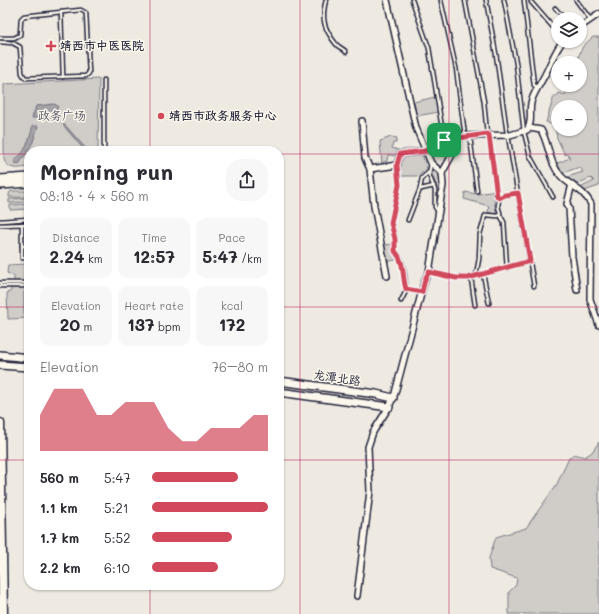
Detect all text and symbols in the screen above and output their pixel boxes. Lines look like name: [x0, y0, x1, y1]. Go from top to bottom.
map controls: [551, 12, 587, 136]
button: layers: [551, 12, 587, 48]
place label: 靖西市中医医院: [60, 37, 144, 53]
marker: 靖西市中医医院: [45, 40, 57, 52]
button: +: [551, 56, 587, 92]
button: −: [551, 100, 587, 136]
park label: 政务广场: [38, 107, 86, 123]
place label: 靖西市政务服务中心: [169, 107, 277, 123]
marker: 靖西市政务服务中心: [156, 111, 166, 121]
pin: [427, 123, 461, 157]
icon: arrive: [433, 129, 455, 151]
text: Morning run: [40, 157, 173, 186]
button: share: [226, 159, 268, 201]
text: 08:18 · 4 × 560 m: [40, 187, 149, 204]
text: Distance: [52, 230, 100, 245]
text: Time: [141, 230, 167, 245]
text: Pace: [219, 230, 245, 245]
text: 2.24: [49, 245, 84, 267]
text: 12:57: [133, 245, 175, 267]
text: 5:47: [202, 245, 238, 267]
text: km: [84, 251, 103, 266]
text: /km: [238, 251, 262, 266]
text: Elevation: [51, 298, 101, 313]
text: Heart rate: [124, 298, 184, 313]
text: kcal: [221, 298, 243, 313]
text: 20: [60, 313, 80, 335]
text: 137: [127, 313, 155, 335]
text: 172: [219, 313, 245, 335]
text: m: [80, 319, 92, 334]
text: bpm: [155, 319, 181, 334]
text: Elevation: [40, 358, 98, 375]
text: 76–80 m: [212, 358, 268, 375]
street label: 龙潭北路: [312, 366, 362, 388]
text: 560 m: [40, 469, 79, 486]
text: 5:47: [104, 469, 130, 486]
text: 1.1 km: [40, 499, 78, 516]
text: 5:21: [104, 499, 129, 516]
text: 1.7 km: [40, 529, 79, 546]
text: 5:52: [104, 529, 130, 546]
text: 2.2 km: [40, 559, 81, 576]
text: 6:10: [104, 559, 130, 576]

